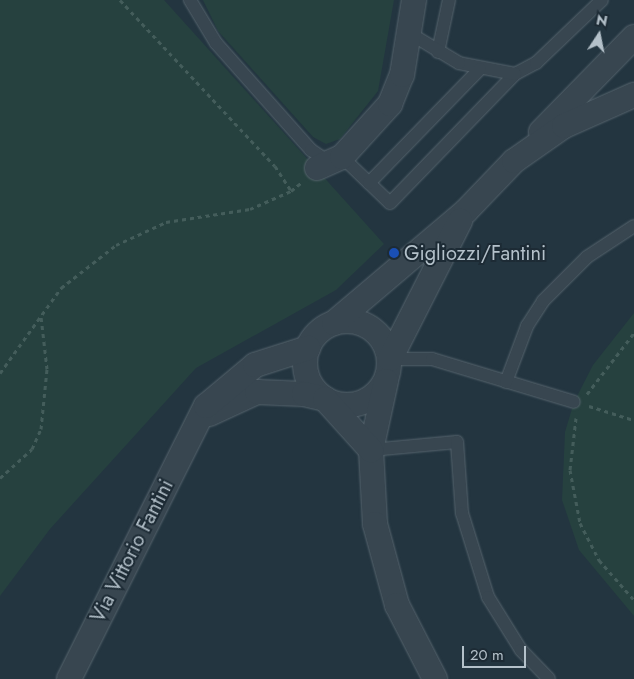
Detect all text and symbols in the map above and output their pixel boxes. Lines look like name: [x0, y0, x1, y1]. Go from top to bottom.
text: N: [594, 9, 609, 31]
north arrow: [574, 10, 624, 60]
place label: Gigliozzi/Fantini: [404, 241, 546, 265]
marker: Gigliozzi/Fantini: [388, 247, 400, 259]
street label: Via Vittorio Fantini: [86, 476, 178, 626]
scale bar: [464, 636, 528, 668]
text: 20 m: [470, 644, 504, 666]

